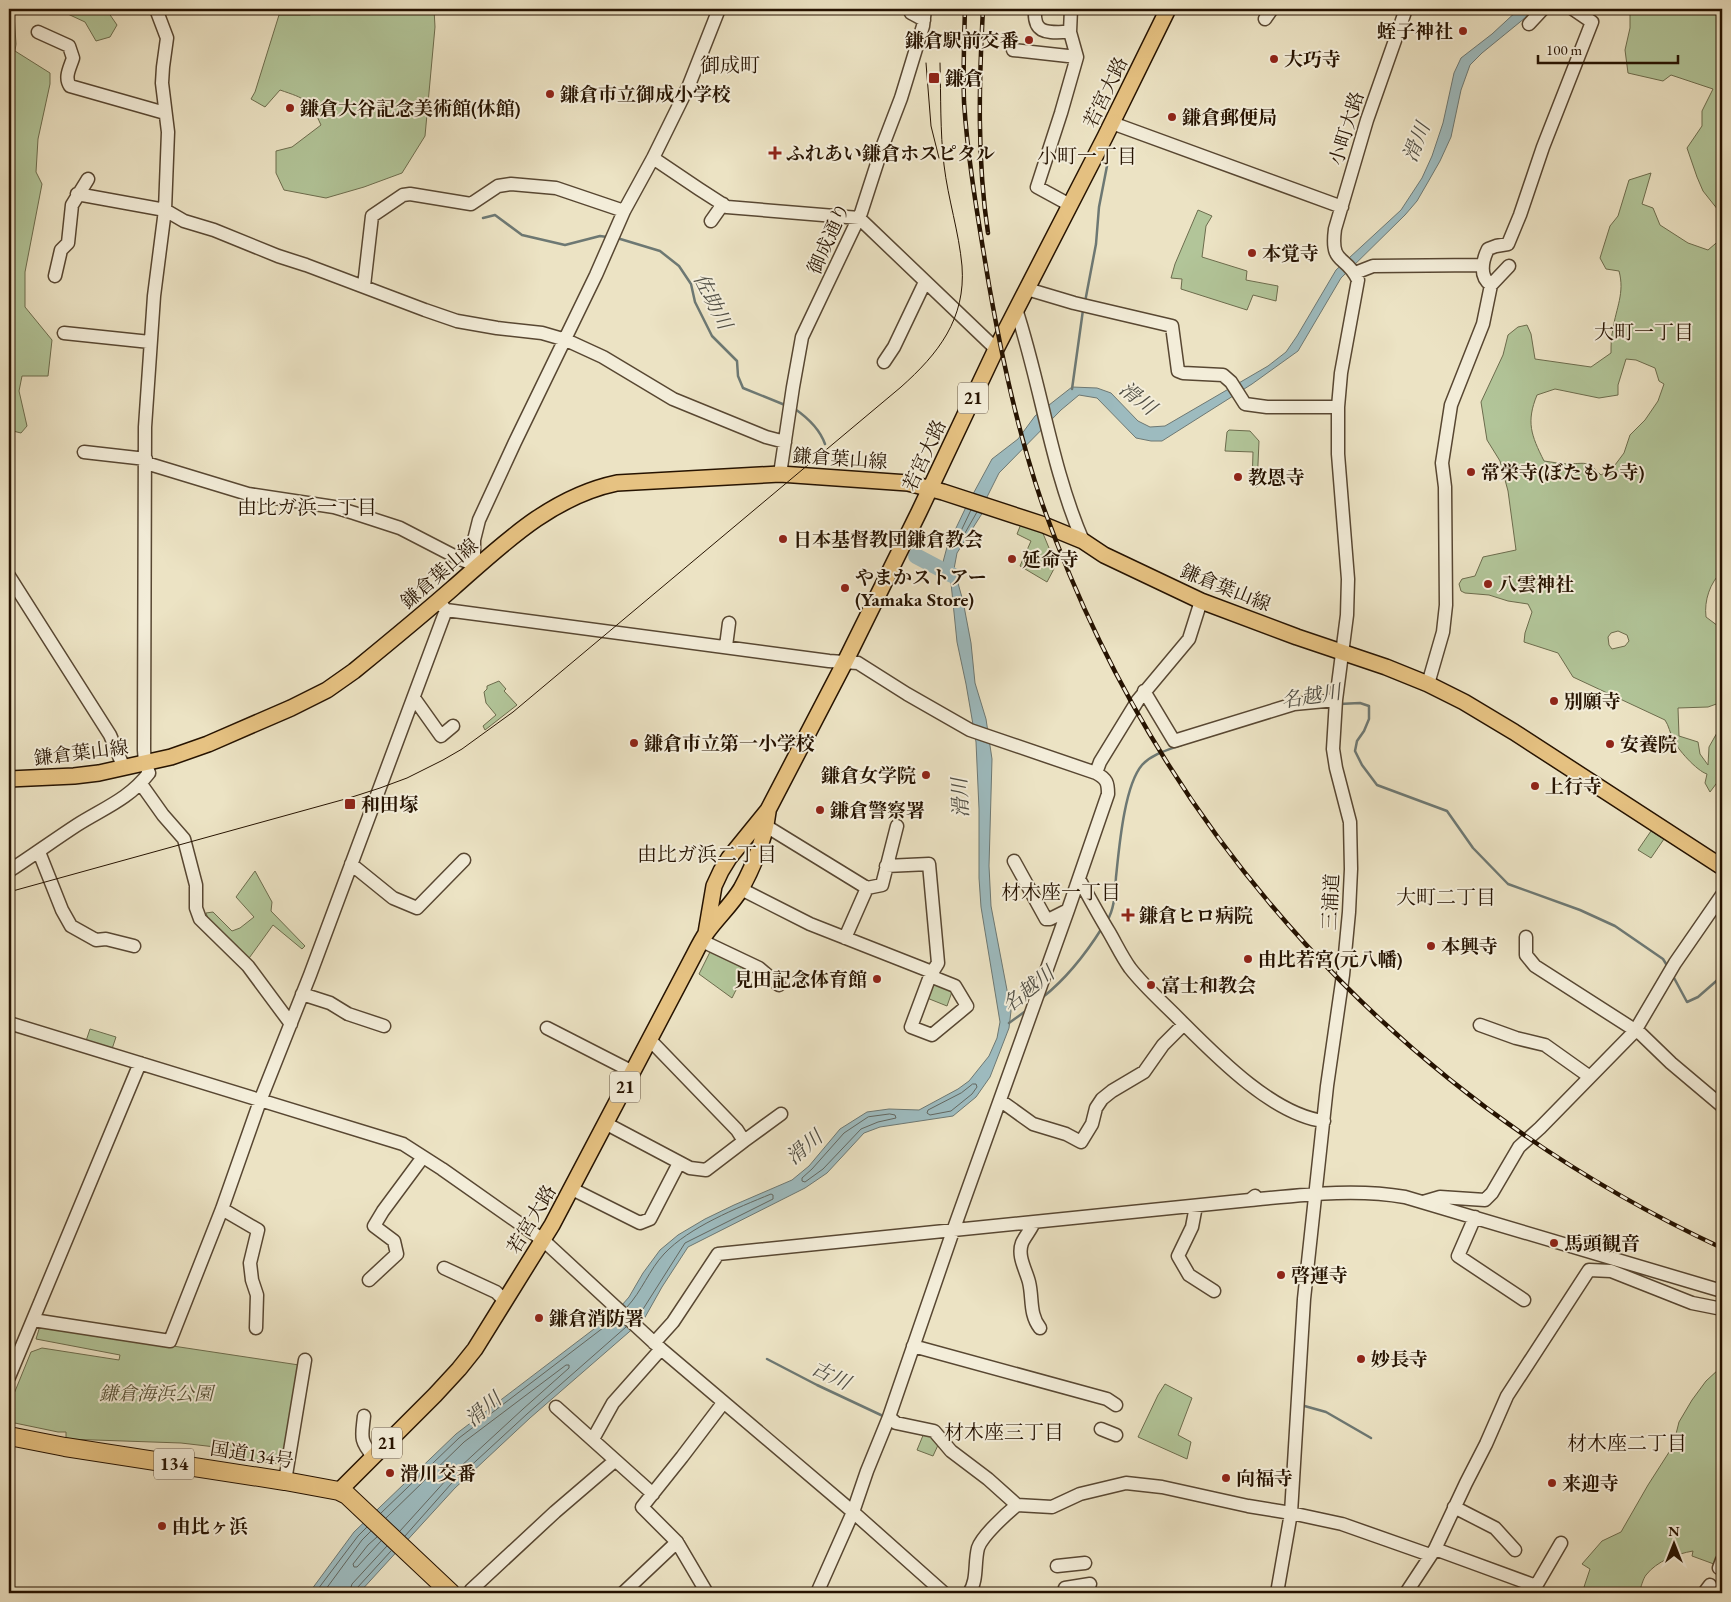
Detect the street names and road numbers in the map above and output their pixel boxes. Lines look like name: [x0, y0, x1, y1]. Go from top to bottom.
street label: 若宮大路: [1078, 53, 1133, 132]
street label: 小町大路: [1323, 88, 1370, 168]
street label: 御成通り: [802, 198, 855, 278]
road number: 21: [958, 382, 988, 413]
street label: 若宮大路: [897, 415, 952, 495]
street label: 鎌倉葉山線: [792, 443, 888, 474]
street label: 鎌倉葉山線: [395, 533, 483, 614]
street label: 鎌倉葉山線: [1177, 558, 1275, 617]
street label: 鎌倉葉山線: [32, 734, 130, 771]
street label: 三浦道: [1317, 873, 1344, 931]
road number: 21: [610, 1072, 640, 1102]
street label: 若宮大路: [501, 1180, 562, 1258]
road number: 21: [372, 1428, 402, 1459]
street label: 国道134号: [208, 1436, 296, 1473]
road number: 134: [154, 1448, 194, 1480]

